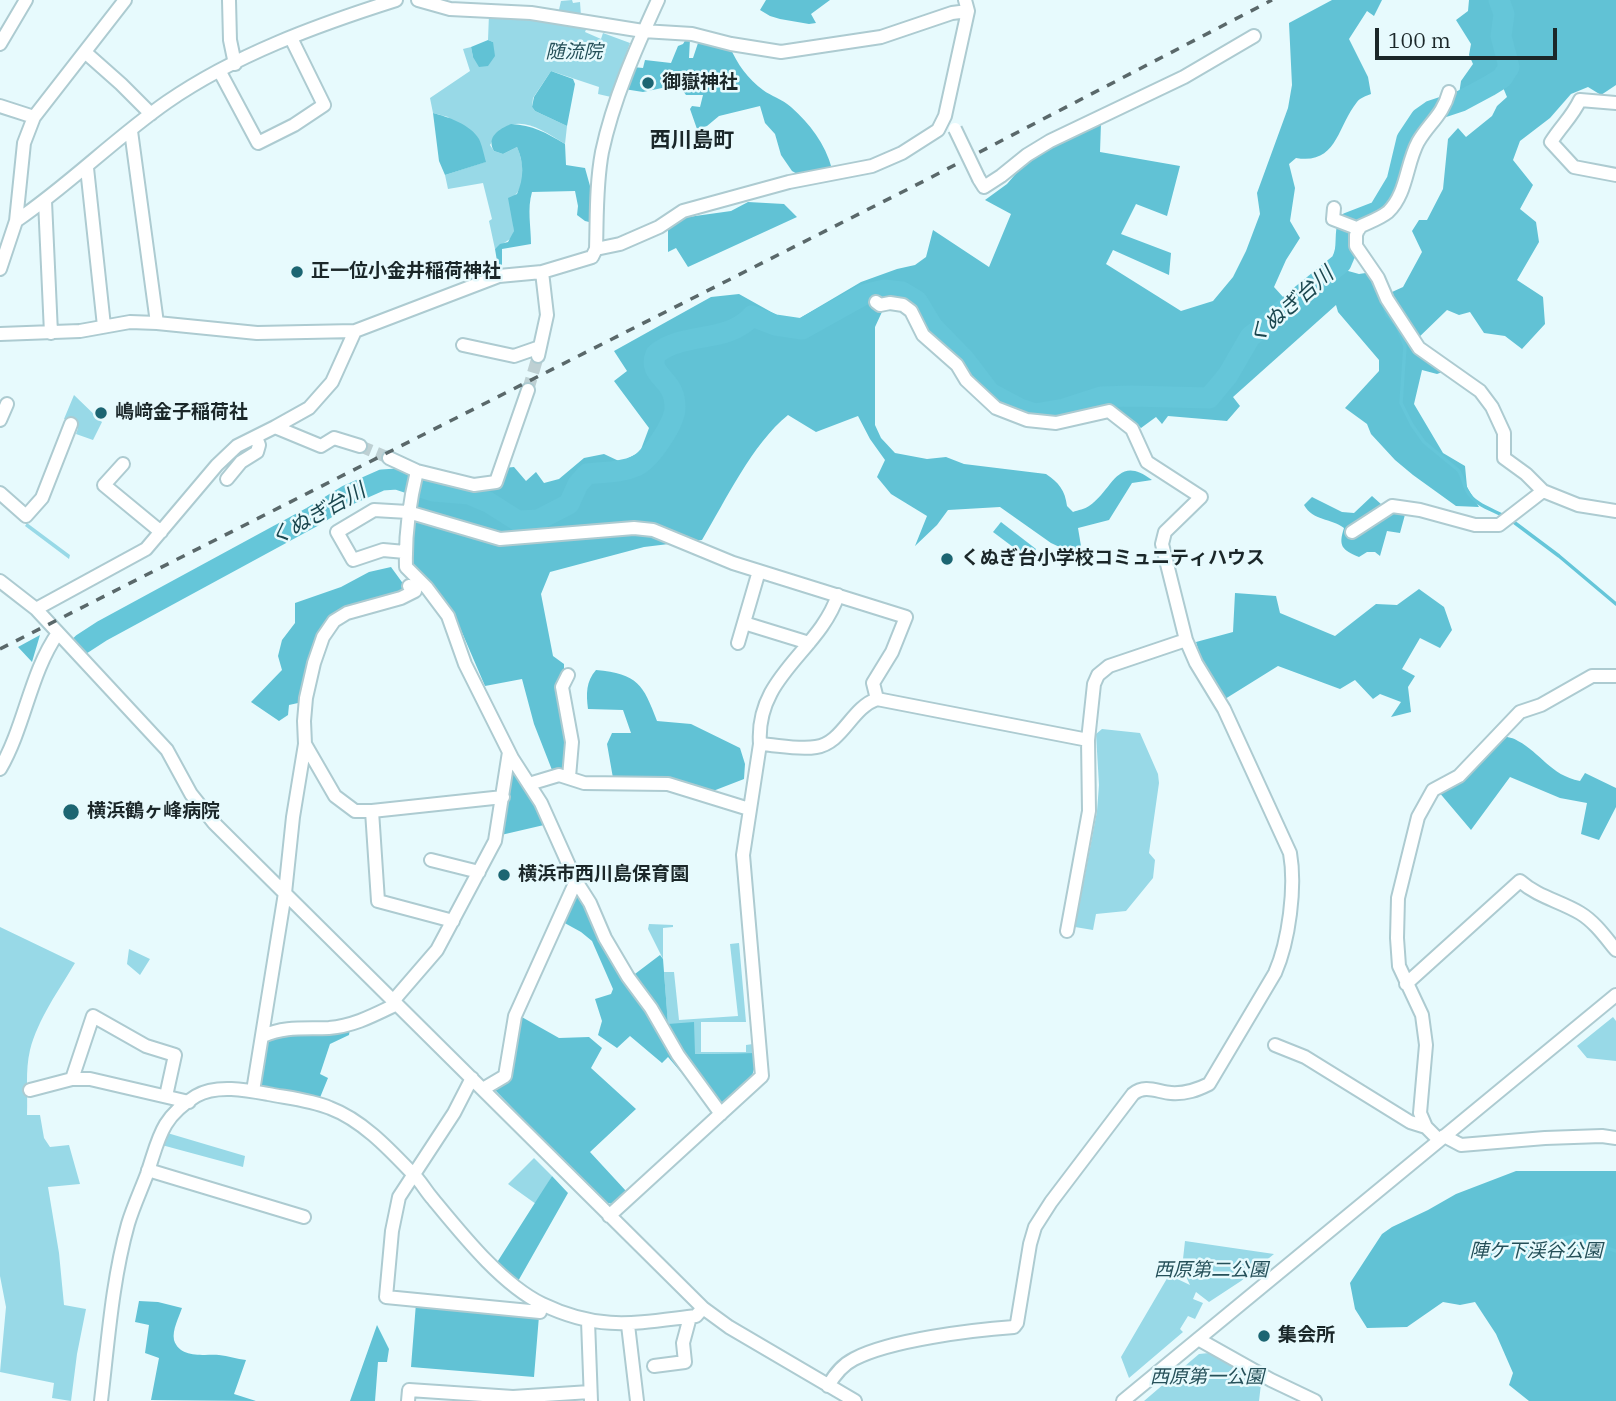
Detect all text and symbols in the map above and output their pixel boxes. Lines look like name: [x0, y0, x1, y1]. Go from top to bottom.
scale bar: [1378, 14, 1560, 58]
text: 100 m: [1388, 26, 1451, 54]
park label: 随流院: [546, 42, 602, 64]
place label: 御嶽神社: [662, 72, 738, 94]
marker: 御嶽神社: [640, 75, 656, 91]
district label: 西川島町: [650, 128, 734, 154]
place label: 正一位小金井稲荷神社: [311, 261, 501, 283]
water label: くぬぎ台川: [1243, 262, 1339, 350]
marker: 正一位小金井稲荷神社: [289, 264, 305, 280]
place label: 嶋﨑金子稲荷社: [115, 402, 248, 424]
marker: 嶋﨑金子稲荷社: [93, 405, 109, 421]
water label: くぬぎ台川: [266, 479, 370, 551]
place label: くぬぎ台小学校コミュニティハウス: [961, 548, 1265, 570]
marker: くぬぎ台小学校コミュニティハウス: [939, 551, 955, 567]
place label: 横浜鶴ヶ峰病院: [87, 801, 220, 823]
marker: 横浜鶴ヶ峰病院: [61, 802, 81, 822]
place label: 横浜市西川島保育園: [518, 864, 689, 886]
marker: 横浜市西川島保育園: [496, 867, 512, 883]
park label: 陣ケ下渓谷公園: [1470, 1241, 1602, 1263]
park label: 西原第二公園: [1154, 1260, 1268, 1282]
place label: 集会所: [1278, 1325, 1335, 1347]
marker: 集会所: [1256, 1328, 1272, 1344]
park label: 西原第一公園: [1150, 1367, 1264, 1389]

